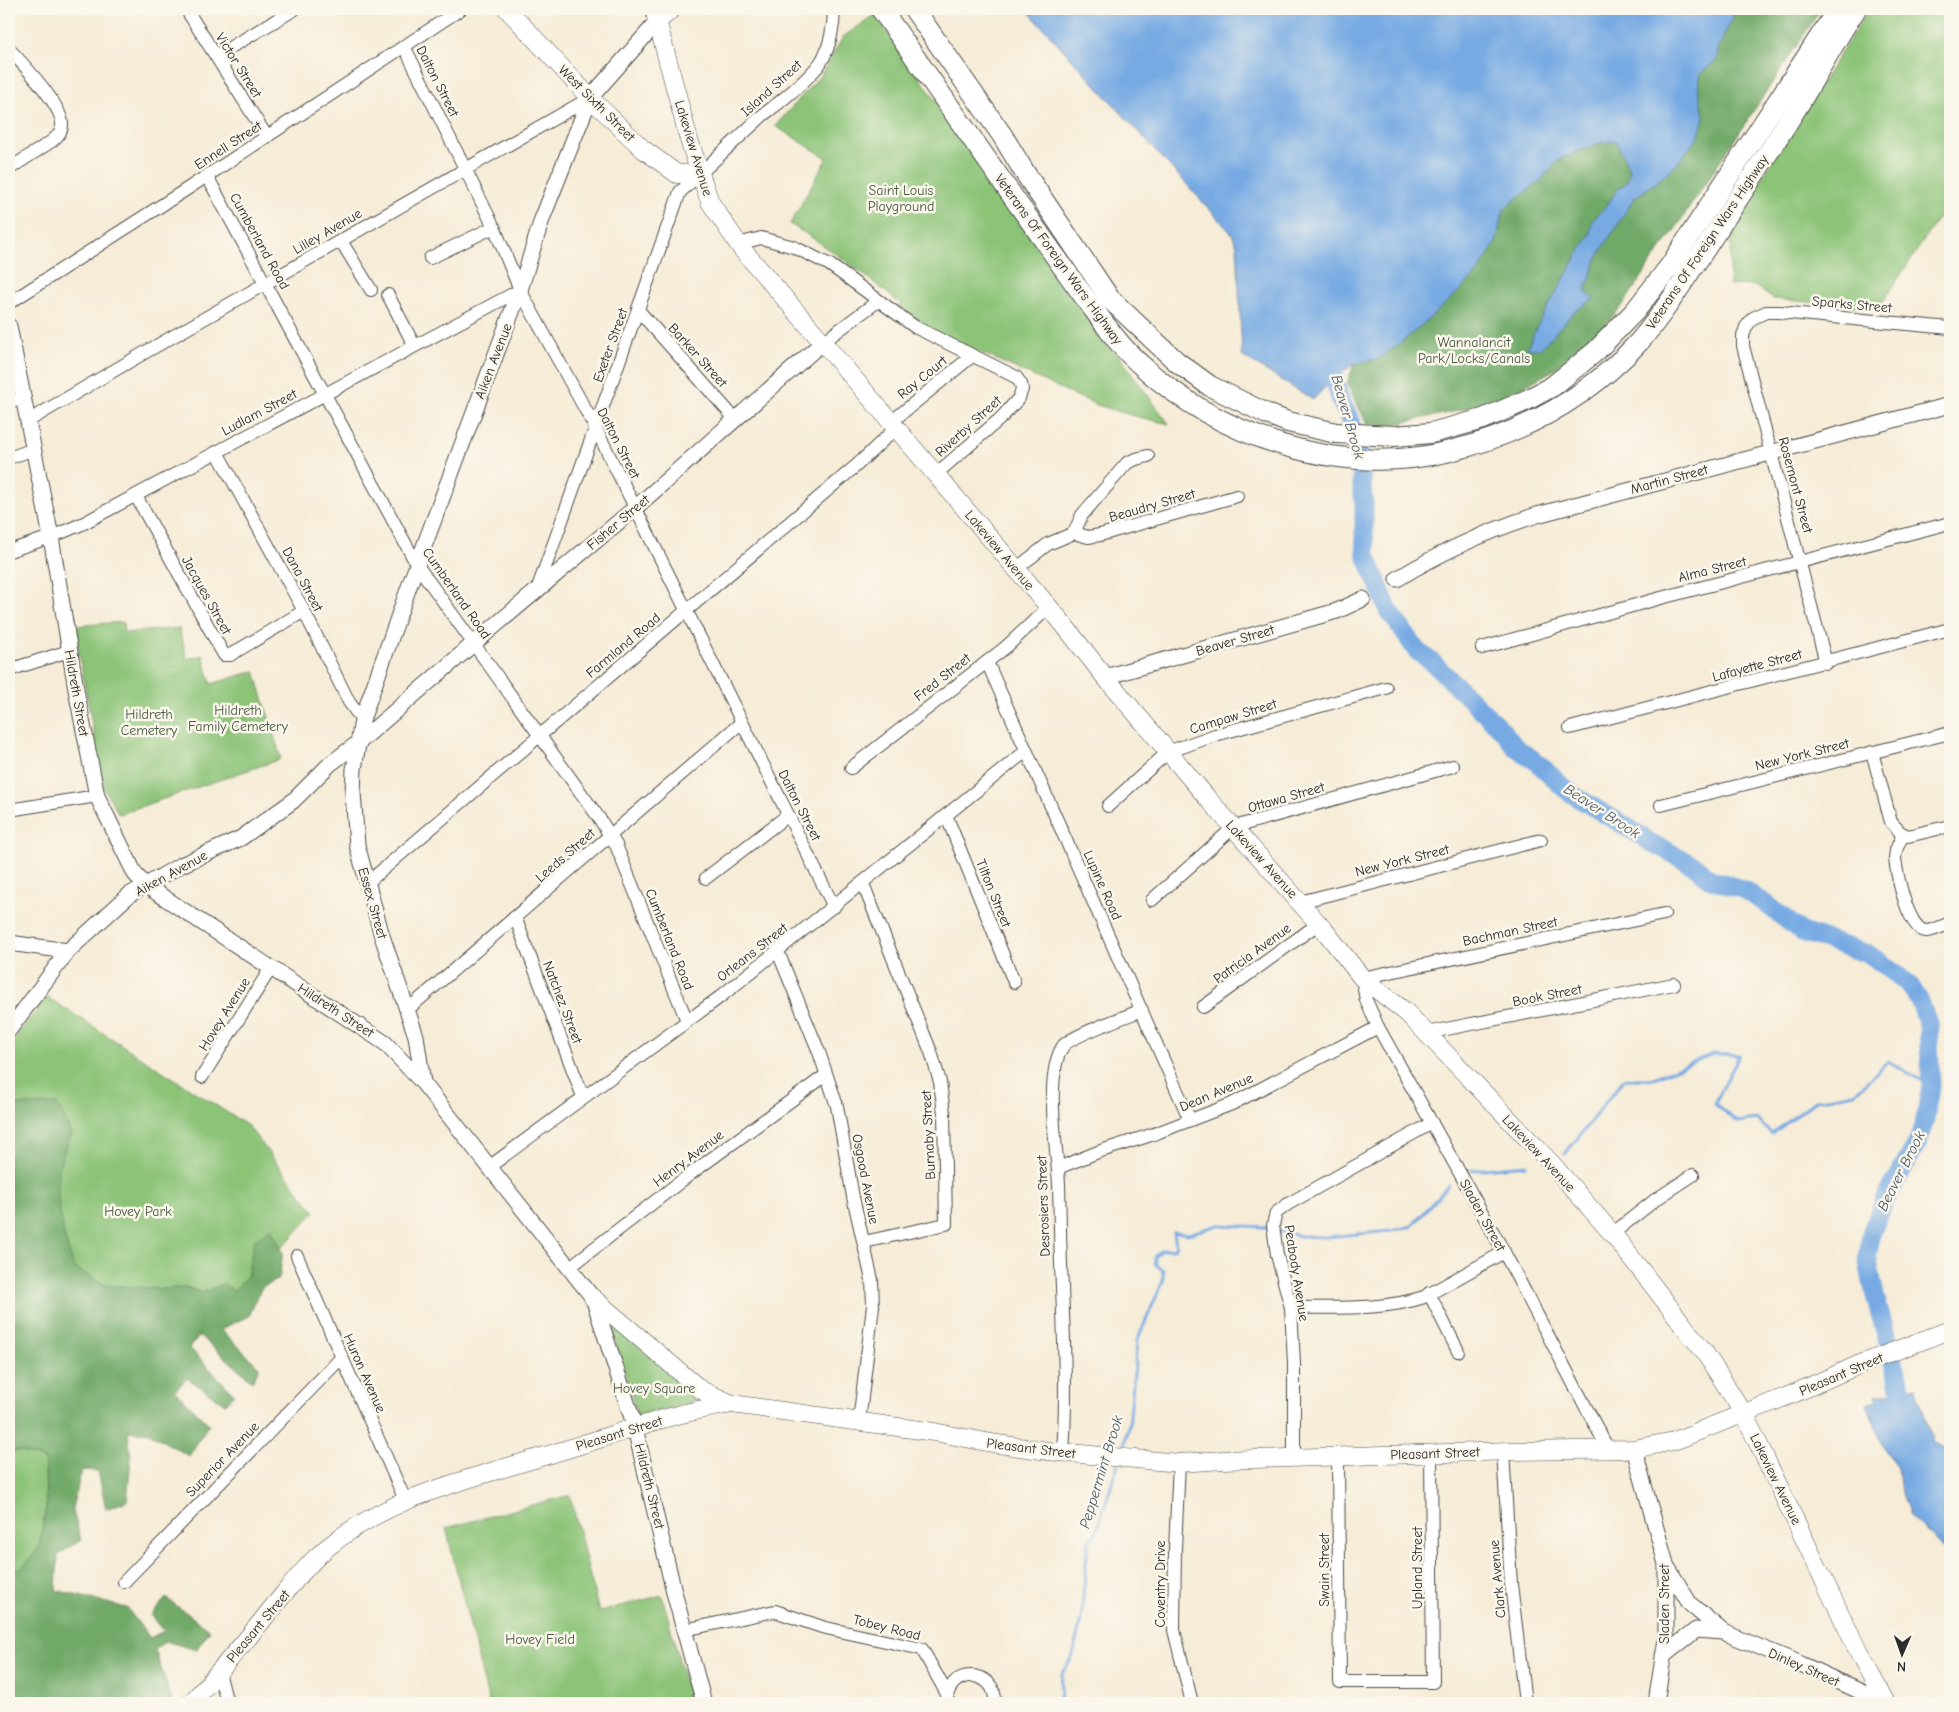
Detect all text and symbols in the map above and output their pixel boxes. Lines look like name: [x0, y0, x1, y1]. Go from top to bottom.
street label: Victor Street: [212, 29, 266, 102]
street label: Dalton Street: [412, 43, 463, 121]
street label: Island Street: [737, 56, 806, 120]
street label: West Sixth Street: [555, 61, 639, 146]
street label: Lakeview Avenue: [671, 98, 716, 198]
street label: Ennell Street: [191, 117, 266, 173]
street label: Veterans Of Foreign Wars Highway: [1643, 151, 1773, 333]
street label: Veterans Of Foreign Wars Highway: [991, 171, 1127, 349]
park label: Saint Louis Playground: [868, 182, 934, 215]
street label: Cumberland Road: [226, 190, 293, 292]
street label: Lilley Avenue: [290, 205, 365, 258]
street label: Sparks Street: [1811, 293, 1894, 317]
street label: Exeter Street: [589, 305, 632, 385]
street label: Barker Street: [664, 320, 731, 392]
street label: Aiken Avenue: [471, 321, 516, 402]
park label: Wannalancit Park/Locks/Canals: [1418, 334, 1530, 367]
street label: Ray Court: [894, 352, 951, 403]
water label: Beaver Brook: [1327, 373, 1369, 462]
street label: Ludlam Street: [219, 385, 301, 439]
street label: Riverby Street: [932, 392, 1006, 460]
street label: Dalton Street: [593, 405, 644, 483]
street label: Rosemont Street: [1775, 435, 1817, 536]
street label: Martin Street: [1629, 461, 1711, 498]
street label: Beaudry Street: [1107, 485, 1198, 526]
street label: Fisher Street: [583, 491, 654, 554]
street label: Lakeview Avenue: [961, 507, 1038, 594]
street label: Dana Street: [278, 544, 327, 615]
street label: Cumberland Road: [419, 544, 494, 642]
street label: Jacques Street: [178, 553, 236, 638]
street label: Alma Street: [1676, 553, 1749, 586]
street label: Farmland Road: [583, 609, 664, 681]
street label: Beaver Street: [1194, 621, 1277, 660]
street label: Lafayette Street: [1710, 645, 1805, 686]
street label: Hildreth Street: [61, 649, 93, 739]
street label: Fred Street: [910, 649, 975, 705]
street label: Campaw Street: [1188, 695, 1280, 738]
park label: Hildreth Family Cemetery: [188, 702, 289, 735]
park label: Hildreth Cemetery: [121, 706, 178, 739]
street label: New York Street: [1753, 734, 1852, 774]
street label: Dalton Street: [774, 767, 825, 845]
street label: Ottawa Street: [1246, 778, 1327, 817]
water label: Beaver Brook: [1560, 780, 1644, 843]
street label: Lakeview Avenue: [1222, 817, 1301, 902]
street label: Leeds Street: [532, 824, 599, 886]
street label: New York Street: [1353, 840, 1452, 880]
street label: Aiken Avenue: [132, 847, 210, 900]
street label: Lupine Road: [1080, 848, 1125, 923]
street label: Tilton Street: [972, 857, 1015, 931]
street label: Essex Street: [354, 866, 391, 942]
street label: Cumberland Road: [641, 886, 698, 992]
street label: Bachman Street: [1461, 913, 1560, 950]
street label: Orleans Street: [714, 919, 792, 985]
street label: Patricia Avenue: [1210, 920, 1294, 987]
street label: Natchez Street: [539, 958, 586, 1047]
street label: Hovey Avenue: [195, 974, 254, 1054]
street label: Hildreth Street: [294, 980, 378, 1042]
street label: Book Street: [1511, 980, 1584, 1011]
street label: Dean Avenue: [1177, 1069, 1255, 1116]
street label: Burnaby Street: [918, 1089, 939, 1180]
street label: Lakeview Avenue: [1499, 1111, 1579, 1195]
street label: Henry Avenue: [650, 1126, 727, 1190]
water label: Beaver Brook: [1873, 1127, 1929, 1214]
street label: Osgood Avenue: [848, 1132, 883, 1226]
street label: Desrosiers Street: [1033, 1154, 1054, 1257]
street label: Sladen Street: [1456, 1176, 1510, 1255]
park label: Hovey Park: [104, 1203, 172, 1220]
street label: Peabody Avenue: [1280, 1224, 1313, 1322]
street label: Huron Avenue: [339, 1331, 390, 1416]
street label: Pleasant Street: [1797, 1349, 1887, 1400]
park label: Hovey Square: [613, 1380, 695, 1397]
street label: Pleasant Street: [574, 1412, 665, 1455]
water label: Peppermint Brook: [1075, 1413, 1127, 1531]
street label: Superior Avenue: [182, 1418, 263, 1501]
street label: Lakeview Avenue: [1746, 1431, 1805, 1528]
street label: Pleasant Street: [985, 1435, 1077, 1463]
street label: Hildreth Street: [631, 1442, 669, 1532]
street label: Pleasant Street: [1390, 1443, 1481, 1464]
street label: Upland Street: [1409, 1526, 1426, 1609]
street label: Swain Street: [1316, 1532, 1333, 1607]
street label: Clark Avenue: [1486, 1539, 1509, 1619]
street label: Coventry Drive: [1152, 1541, 1169, 1627]
street label: Sladen Street: [1656, 1563, 1673, 1644]
street label: Pleasant Street: [223, 1586, 294, 1666]
street label: Tobey Road: [851, 1611, 922, 1644]
north arrow: [1876, 1630, 1926, 1680]
park label: Hovey Field: [505, 1631, 575, 1648]
street label: Dinley Street: [1766, 1644, 1843, 1691]
text: N: [1897, 1658, 1906, 1675]

